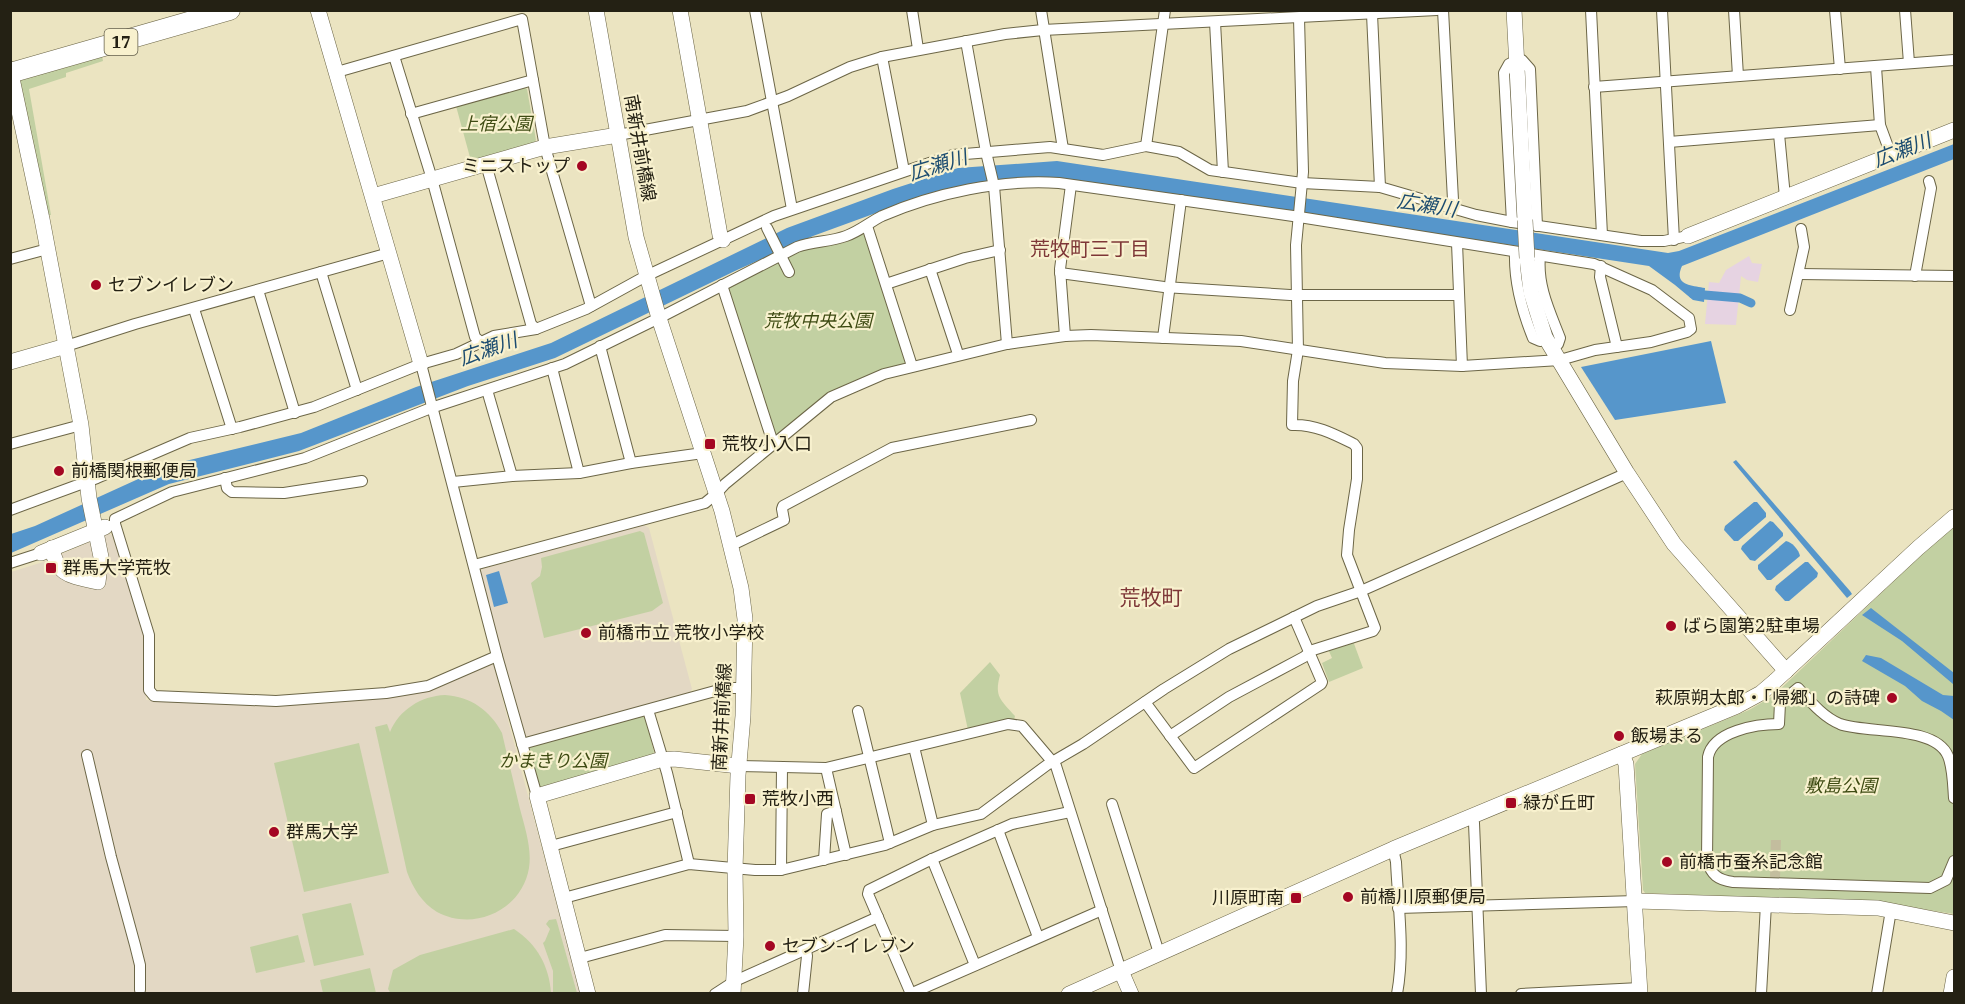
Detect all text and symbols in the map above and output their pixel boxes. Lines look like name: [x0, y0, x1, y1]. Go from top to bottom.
road number: 17: [104, 29, 138, 55]
street label: 南新井前橋線: [620, 93, 661, 203]
park label: 上宿公園: [460, 112, 535, 135]
water label: 広瀬川: [1869, 125, 1937, 173]
water label: 広瀬川: [905, 142, 972, 186]
place label: ミニストップ: [462, 154, 570, 177]
marker: ミニストップ: [575, 159, 589, 173]
water label: 広瀬川: [1395, 186, 1461, 223]
district label: 荒牧町三丁目: [1030, 235, 1150, 262]
place label: セブンイレブン: [108, 273, 234, 296]
marker: セブンイレブン: [89, 278, 103, 292]
park label: 荒牧中央公園: [764, 309, 875, 332]
water label: 広瀬川: [455, 325, 522, 371]
place label: 荒牧小入口: [722, 432, 812, 455]
marker: 荒牧小入口: [703, 437, 717, 451]
place label: 前橋関根郵便局: [71, 459, 197, 482]
marker: 前橋関根郵便局: [52, 464, 66, 478]
place label: 群馬大学荒牧: [63, 556, 171, 579]
marker: 群馬大学荒牧: [44, 561, 58, 575]
district label: 荒牧町: [1120, 583, 1183, 611]
place label: ばら園第2駐車場: [1683, 614, 1820, 637]
marker: ばら園第2駐車場: [1664, 619, 1678, 633]
place label: 前橋市立 荒牧小学校: [598, 621, 764, 644]
marker: 前橋市立 荒牧小学校: [579, 626, 593, 640]
street label: 南新井前橋線: [707, 662, 736, 772]
place label: 萩原朔太郎・「帰郷」の詩碑: [1655, 686, 1880, 709]
marker: 萩原朔太郎・「帰郷」の詩碑: [1885, 691, 1899, 705]
place label: 飯場まる: [1631, 724, 1703, 747]
marker: 飯場まる: [1612, 729, 1626, 743]
park label: かまきり公園: [499, 749, 610, 772]
park label: 敷島公園: [1805, 774, 1880, 797]
place label: 荒牧小西: [762, 787, 834, 810]
place label: 緑が丘町: [1523, 791, 1595, 814]
marker: 荒牧小西: [743, 792, 757, 806]
marker: 緑が丘町: [1504, 796, 1518, 810]
place label: 群馬大学: [286, 820, 358, 843]
marker: 群馬大学: [267, 825, 281, 839]
place label: 前橋市蚕糸記念館: [1679, 850, 1823, 873]
marker: 前橋市蚕糸記念館: [1660, 855, 1674, 869]
place label: 前橋川原郵便局: [1360, 885, 1486, 908]
place label: 川原町南: [1212, 886, 1284, 909]
marker: 前橋川原郵便局: [1341, 890, 1355, 904]
marker: 川原町南: [1289, 891, 1303, 905]
place label: セブン-イレブン: [782, 934, 915, 957]
marker: セブン-イレブン: [763, 939, 777, 953]

